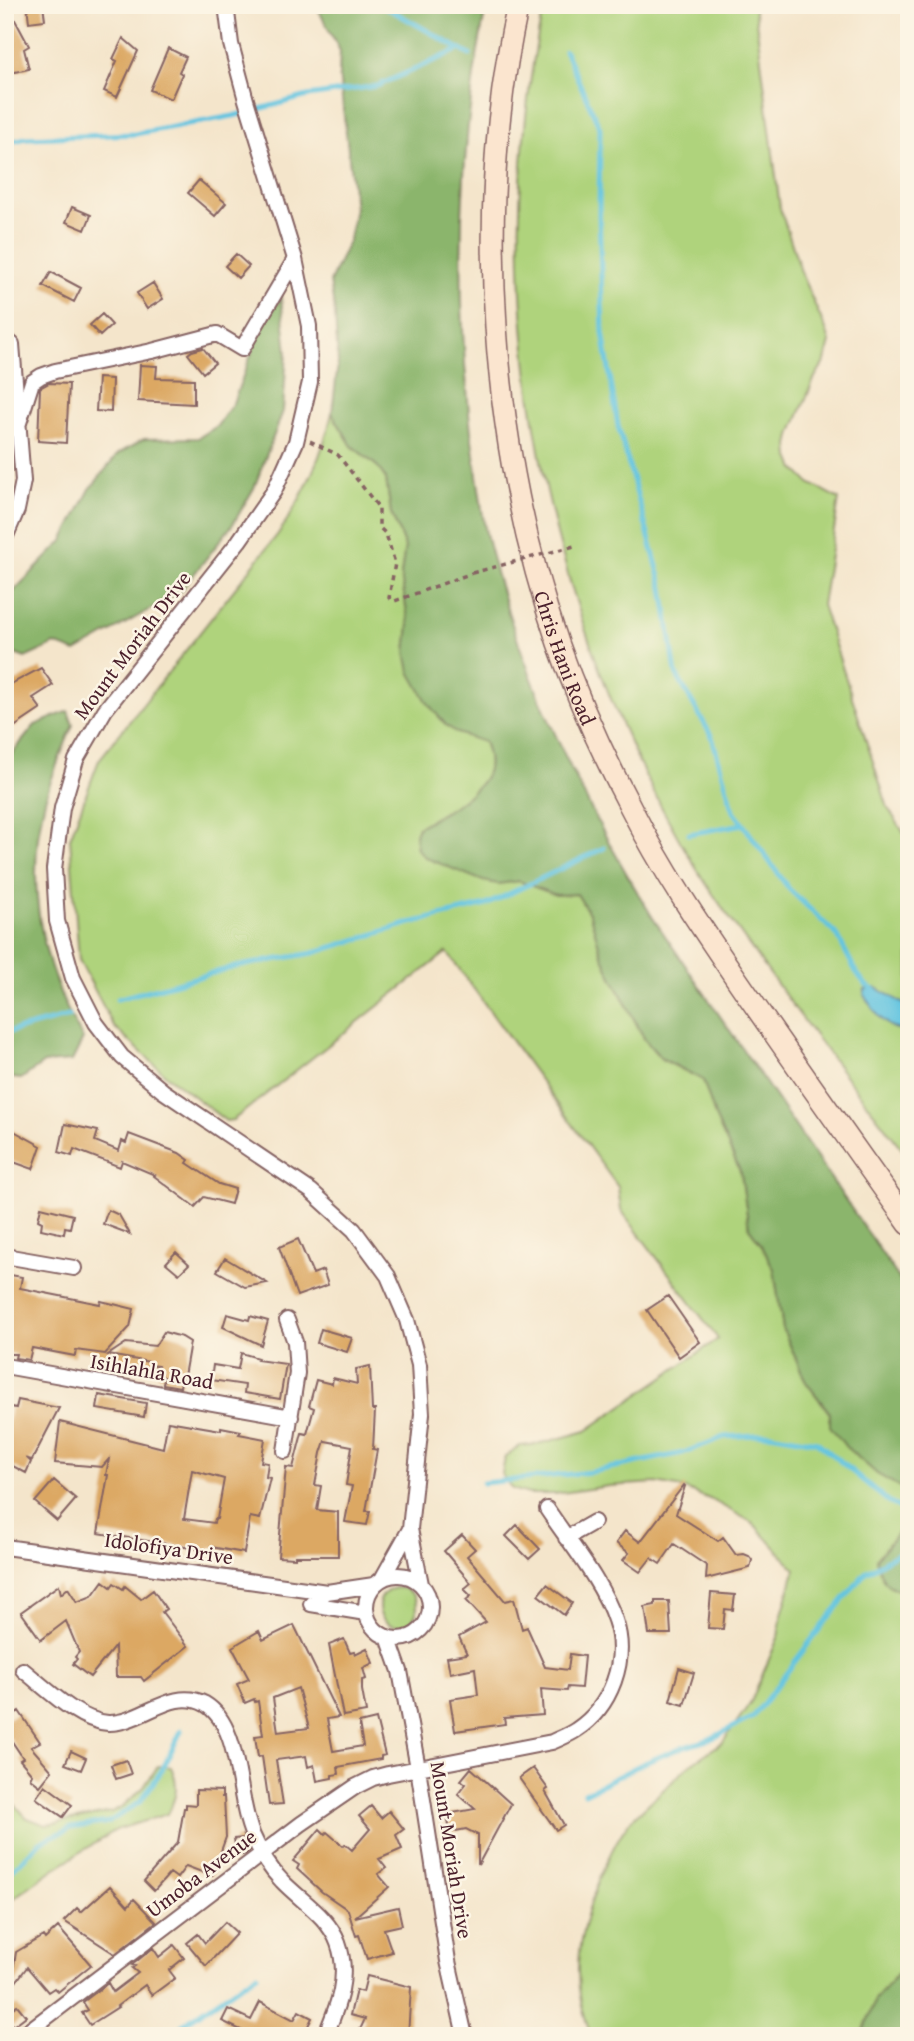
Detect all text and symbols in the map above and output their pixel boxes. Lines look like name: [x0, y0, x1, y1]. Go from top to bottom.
street label: Mount Moriah Drive: [66, 564, 198, 726]
street label: Chris Hani Road: [527, 587, 604, 731]
street label: Isihlahla Road: [88, 1345, 217, 1397]
street label: Idolofiya Drive: [103, 1524, 235, 1572]
street label: Mount Moriah Drive: [423, 1759, 481, 1941]
street label: Umoba Avenue: [139, 1821, 263, 1925]

